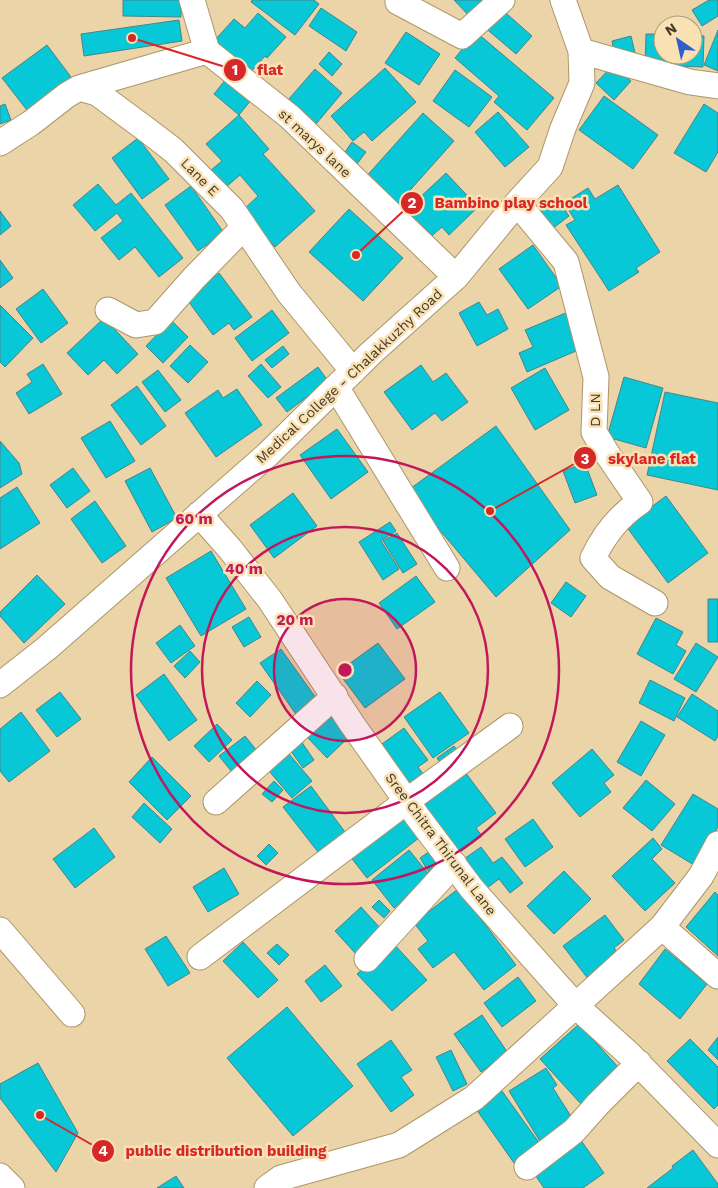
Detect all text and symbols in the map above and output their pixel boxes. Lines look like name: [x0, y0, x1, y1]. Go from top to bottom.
north arrow: [653, 15, 703, 65]
text: N: [662, 20, 680, 39]
callout: flat: [222, 55, 293, 85]
text: 1: [232, 61, 238, 79]
text: flat: [257, 61, 284, 79]
street label: st marys lane: [275, 105, 355, 181]
street label: Lane E: [178, 155, 222, 199]
callout: Bambino play school: [399, 188, 598, 218]
text: 2: [408, 194, 417, 212]
text: Bambino play school: [434, 194, 588, 212]
street label: Medical College - Chalakkuzhy Road: [253, 285, 445, 467]
street label: D LN: [587, 393, 603, 427]
callout: skylane flat: [573, 443, 705, 473]
text: 3: [581, 450, 590, 468]
text: skylane flat: [608, 450, 696, 468]
text: 60 m: [175, 510, 213, 528]
text: 40 m: [225, 560, 263, 578]
text: 20 m: [276, 611, 314, 629]
centre of rings: [336, 661, 354, 679]
street label: Sree Chitra Thirunal Lane: [382, 770, 500, 918]
callout: public distribution building: [90, 1136, 336, 1166]
text: 4: [98, 1142, 108, 1160]
text: public distribution building: [126, 1142, 327, 1160]

